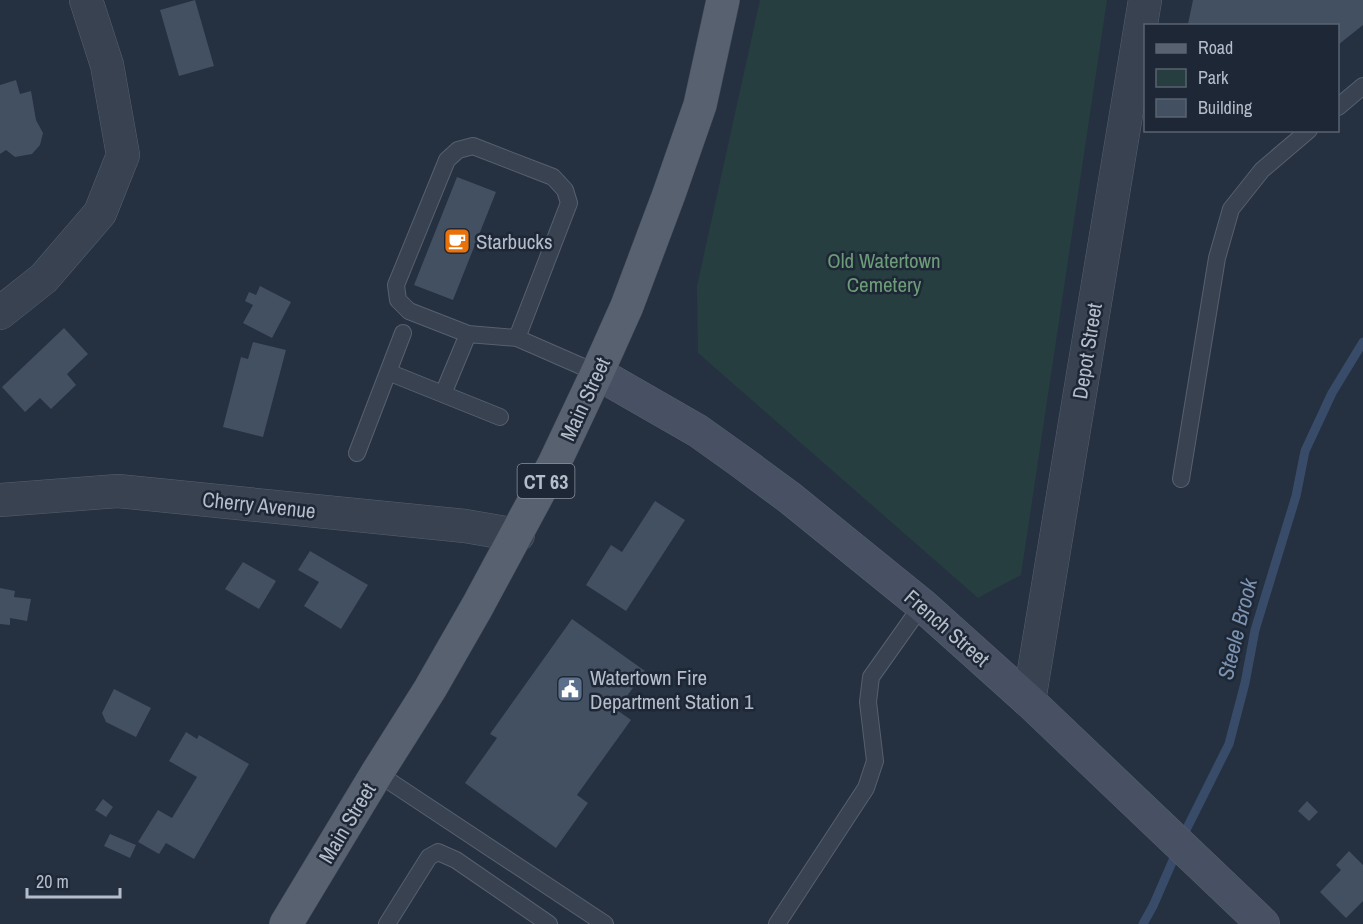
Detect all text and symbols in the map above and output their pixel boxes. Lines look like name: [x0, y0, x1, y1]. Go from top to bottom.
legend: [1144, 24, 1339, 132]
text: Road: [1198, 35, 1233, 60]
text: Park: [1198, 65, 1229, 90]
text: Building: [1198, 95, 1253, 120]
cafe icon: Starbucks: [442, 226, 472, 256]
place label: Starbucks: [476, 227, 553, 256]
park label: Old Watertown Cemetery: [827, 246, 941, 299]
street label: Depot Street: [1065, 301, 1109, 401]
street label: Main Street: [553, 352, 617, 445]
road number: CT 63: [518, 464, 574, 498]
street label: Cherry Avenue: [201, 485, 317, 525]
water label: Steele Brook: [1210, 574, 1264, 683]
street label: French Street: [898, 583, 996, 673]
place label: Watertown Fire Department Station 1: [590, 663, 754, 716]
public building icon: Watertown Fire Department Station 1: [555, 674, 585, 704]
street label: Main Street: [312, 777, 382, 869]
scale bar: [27, 861, 120, 899]
text: 20 m: [36, 869, 69, 894]

